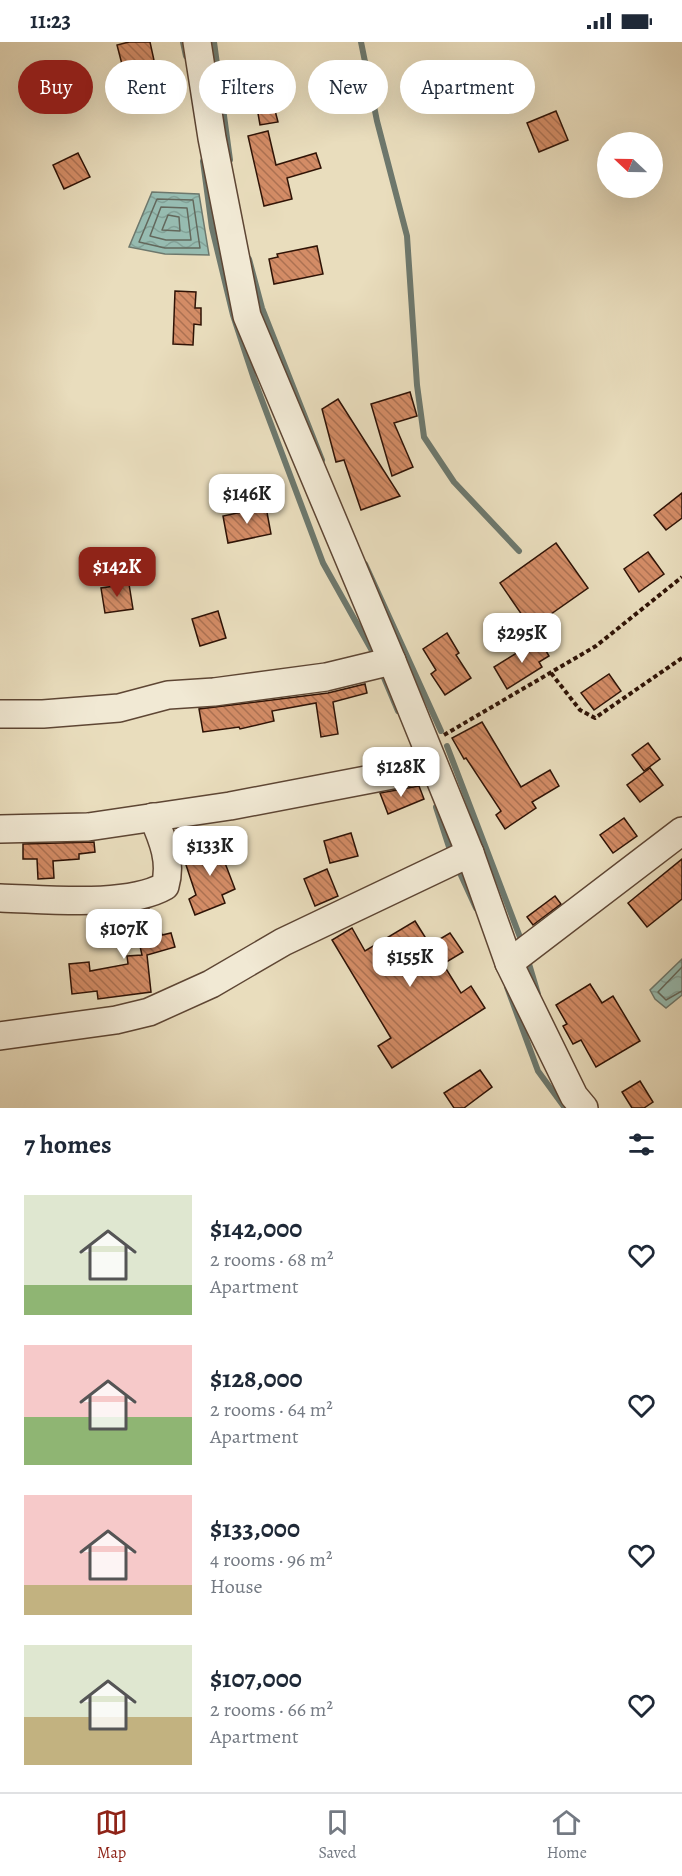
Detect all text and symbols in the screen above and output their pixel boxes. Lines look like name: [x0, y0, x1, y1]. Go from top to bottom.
text: 11:23: [30, 6, 71, 36]
chip: Buy: [18, 60, 93, 114]
chip: Rent: [105, 60, 187, 114]
chip: Filters: [199, 60, 296, 114]
chip: New: [308, 60, 388, 114]
chip: Apartment: [400, 60, 535, 114]
north arrow: [597, 132, 663, 198]
map controls: [597, 132, 663, 198]
pin: $146K: [205, 474, 289, 525]
text: $146K: [223, 480, 271, 507]
pin: $142K: [75, 547, 159, 598]
text: $142K: [93, 553, 141, 580]
pin: $295K: [480, 613, 564, 664]
text: $295K: [497, 619, 547, 646]
pin: $128K: [359, 747, 443, 798]
text: $128K: [377, 753, 425, 780]
pin: $133K: [168, 826, 252, 877]
text: $133K: [187, 832, 233, 859]
pin: $107K: [82, 909, 166, 960]
text: $107K: [100, 915, 148, 942]
pin: $155K: [368, 937, 452, 988]
text: $155K: [387, 943, 433, 970]
text: 7 homes: [24, 1127, 112, 1162]
icon: filters: [625, 1128, 658, 1161]
text: $142,000: [210, 1211, 302, 1246]
icon: home: [72, 1219, 144, 1291]
icon: heart: [625, 1239, 658, 1272]
text: 2 rooms · 68 m²: [210, 1246, 334, 1273]
text: Apartment: [210, 1273, 299, 1300]
text: $128,000: [210, 1361, 303, 1396]
icon: home: [72, 1369, 144, 1441]
icon: heart: [625, 1389, 658, 1422]
text: 2 rooms · 64 m²: [210, 1396, 333, 1423]
text: Apartment: [210, 1423, 299, 1450]
text: $133,000: [210, 1511, 300, 1546]
icon: home: [72, 1519, 144, 1591]
icon: heart: [625, 1539, 658, 1572]
text: 4 rooms · 96 m²: [210, 1546, 332, 1573]
text: House: [210, 1573, 262, 1600]
text: $107,000: [210, 1661, 302, 1696]
icon: home: [72, 1669, 144, 1741]
icon: heart: [625, 1689, 658, 1722]
text: 2 rooms · 66 m²: [210, 1696, 333, 1723]
text: Apartment: [210, 1723, 299, 1750]
tab: Map: [95, 1806, 128, 1864]
tab: Saved: [318, 1806, 356, 1864]
tab: Home: [547, 1806, 587, 1864]

